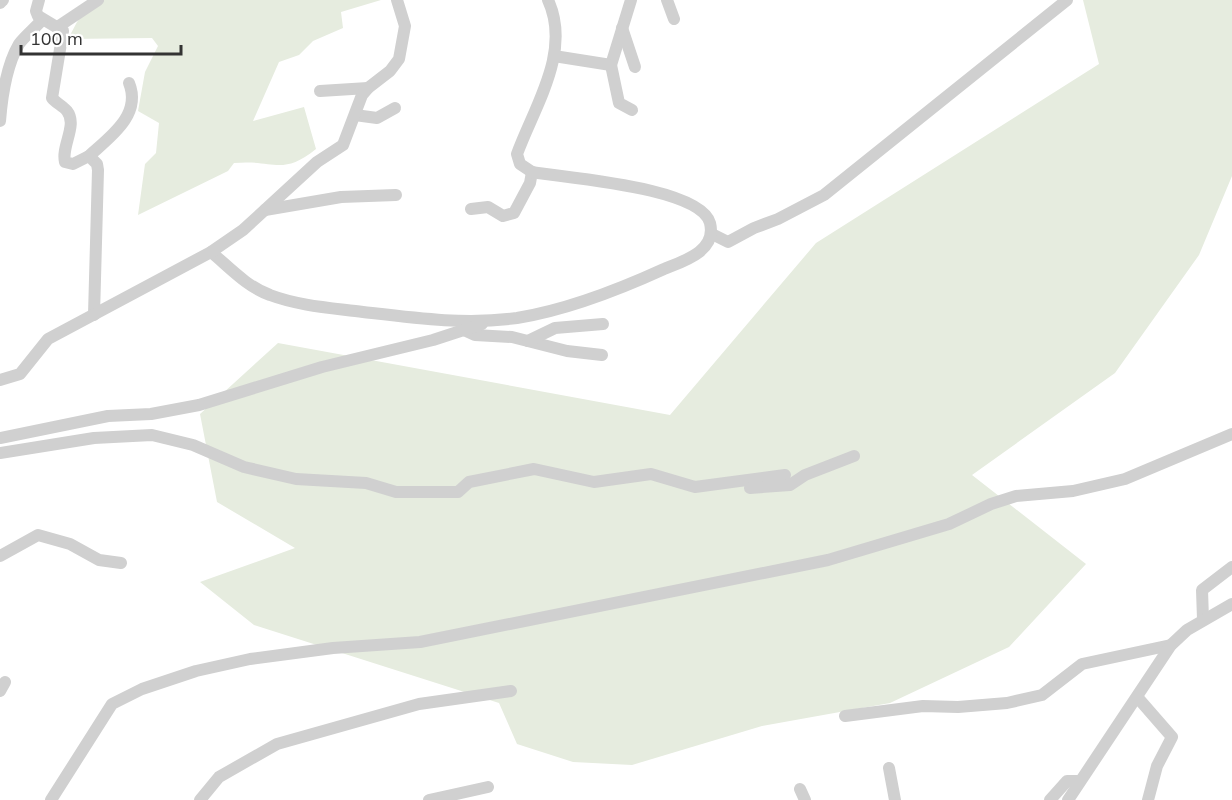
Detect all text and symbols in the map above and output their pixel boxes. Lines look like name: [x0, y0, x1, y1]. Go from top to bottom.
scale bar: [21, 18, 182, 56]
text: 100 m: [30, 27, 83, 50]

